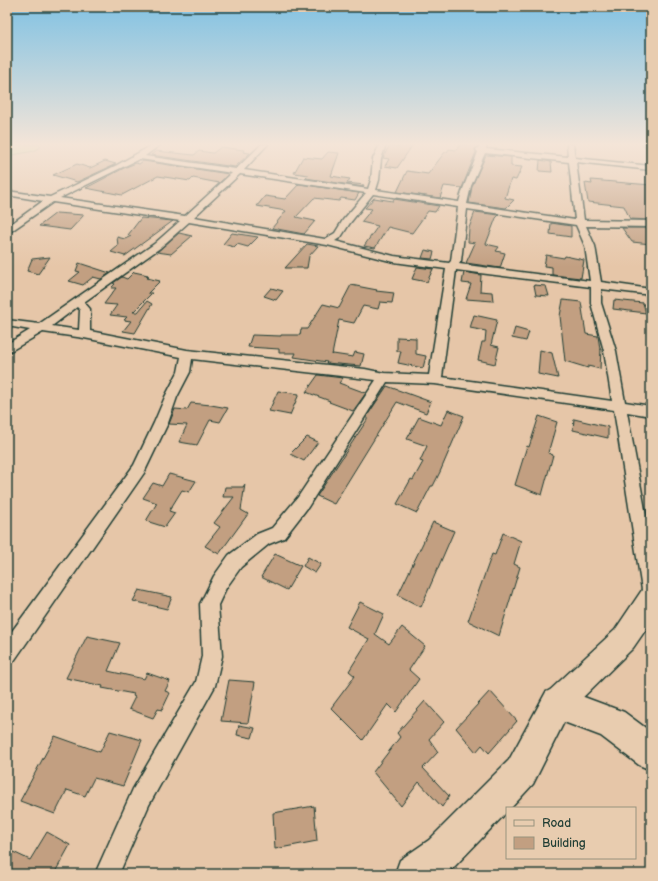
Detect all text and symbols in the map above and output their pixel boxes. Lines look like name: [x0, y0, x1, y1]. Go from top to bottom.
legend: [506, 807, 636, 859]
text: Road: [542, 816, 571, 831]
text: Building: [542, 836, 586, 851]

